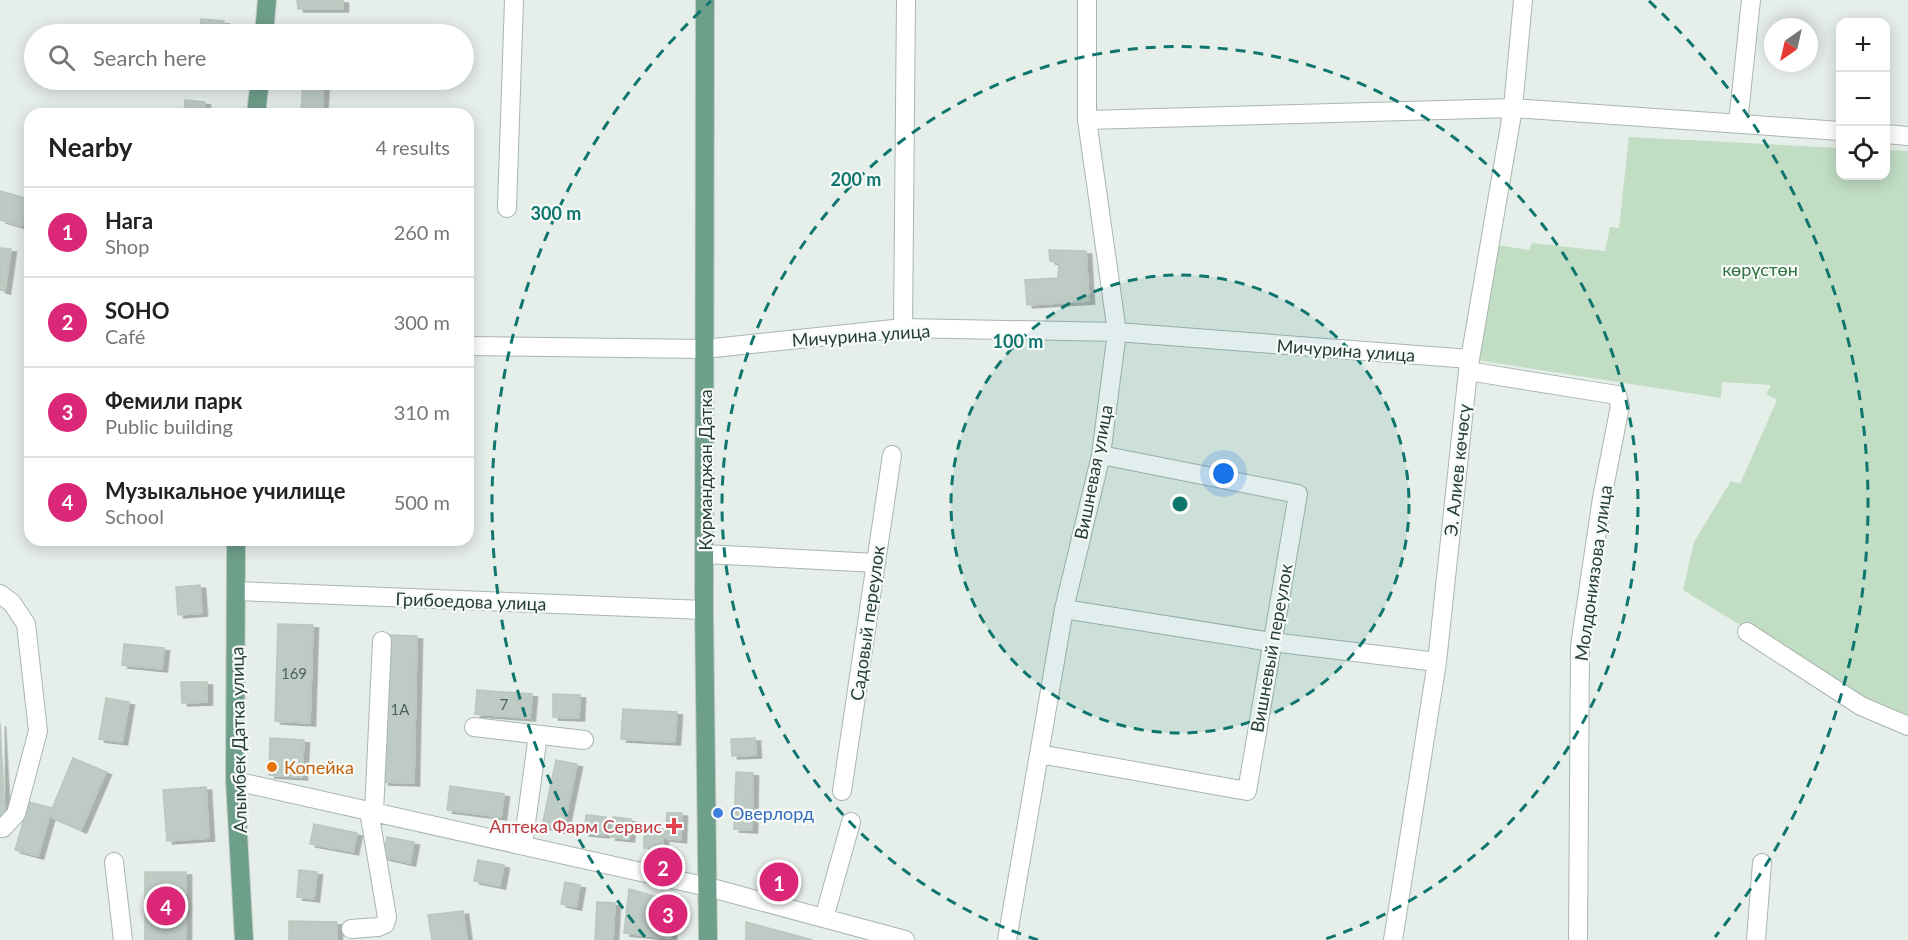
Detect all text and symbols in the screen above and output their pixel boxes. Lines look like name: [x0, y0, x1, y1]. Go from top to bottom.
north arrow: [1764, 18, 1818, 72]
map controls: [1836, 18, 1890, 180]
button: +: [1836, 18, 1890, 72]
search box: [24, 24, 474, 90]
icon: search: [45, 41, 78, 74]
text: Search here: [93, 44, 206, 71]
button: −: [1836, 72, 1890, 126]
button: locate: [1836, 126, 1890, 180]
text: Nearby: [48, 131, 133, 163]
text: 4 results: [375, 135, 450, 159]
text: 200 m: [831, 168, 881, 190]
text: 300 m: [531, 202, 581, 224]
text: Нага: [105, 207, 153, 234]
text: 1: [62, 220, 73, 244]
text: 260 m: [394, 220, 450, 244]
text: Shop: [105, 234, 149, 258]
park label: көрүстөн: [1722, 258, 1798, 280]
text: SOHO: [105, 297, 170, 324]
text: 2: [62, 310, 73, 334]
text: 300 m: [394, 310, 450, 334]
street label: Мичурина улица: [791, 319, 931, 351]
text: Café: [105, 324, 145, 348]
text: 100 m: [993, 330, 1043, 352]
street label: Мичурина улица: [1276, 334, 1416, 366]
text: Фемили парк: [105, 387, 242, 414]
street label: Курманджан Датка: [694, 389, 716, 551]
text: 3: [62, 400, 73, 424]
text: 310 m: [394, 400, 450, 424]
street label: Э. Алиев көчөсү: [1439, 402, 1475, 537]
street label: Вишневая улица: [1069, 403, 1117, 541]
text: Public building: [105, 414, 233, 438]
your location: [1209, 459, 1238, 488]
text: Музыкальное училище: [105, 477, 345, 504]
street label: Молдониязова улица: [1570, 484, 1616, 662]
text: 4: [62, 490, 73, 514]
text: 500 m: [394, 490, 450, 514]
centre of rings: [1170, 494, 1190, 514]
text: School: [105, 504, 164, 528]
street label: Садовый переулок: [845, 543, 889, 702]
street label: Вишневый переулок: [1245, 561, 1297, 734]
street label: Грибоедова улица: [395, 587, 547, 615]
street label: Алымбек Датка улица: [225, 647, 251, 833]
house number: 169: [281, 664, 307, 682]
house number: 7: [500, 695, 509, 713]
house number: 1А: [391, 700, 410, 718]
place label: Копейка: [284, 756, 354, 778]
marker: Копейка: [265, 760, 279, 774]
place label: Оверлорд: [730, 802, 814, 824]
marker: Оверлорд: [711, 806, 725, 820]
place label: Аптека Фарм Сервис: [489, 815, 662, 837]
marker: Аптека Фарм Сервис: [667, 819, 681, 833]
pin: 2: [644, 844, 682, 890]
pin: 1: [760, 860, 798, 904]
pin: 4: [146, 884, 186, 928]
pin: 3: [648, 892, 688, 936]

